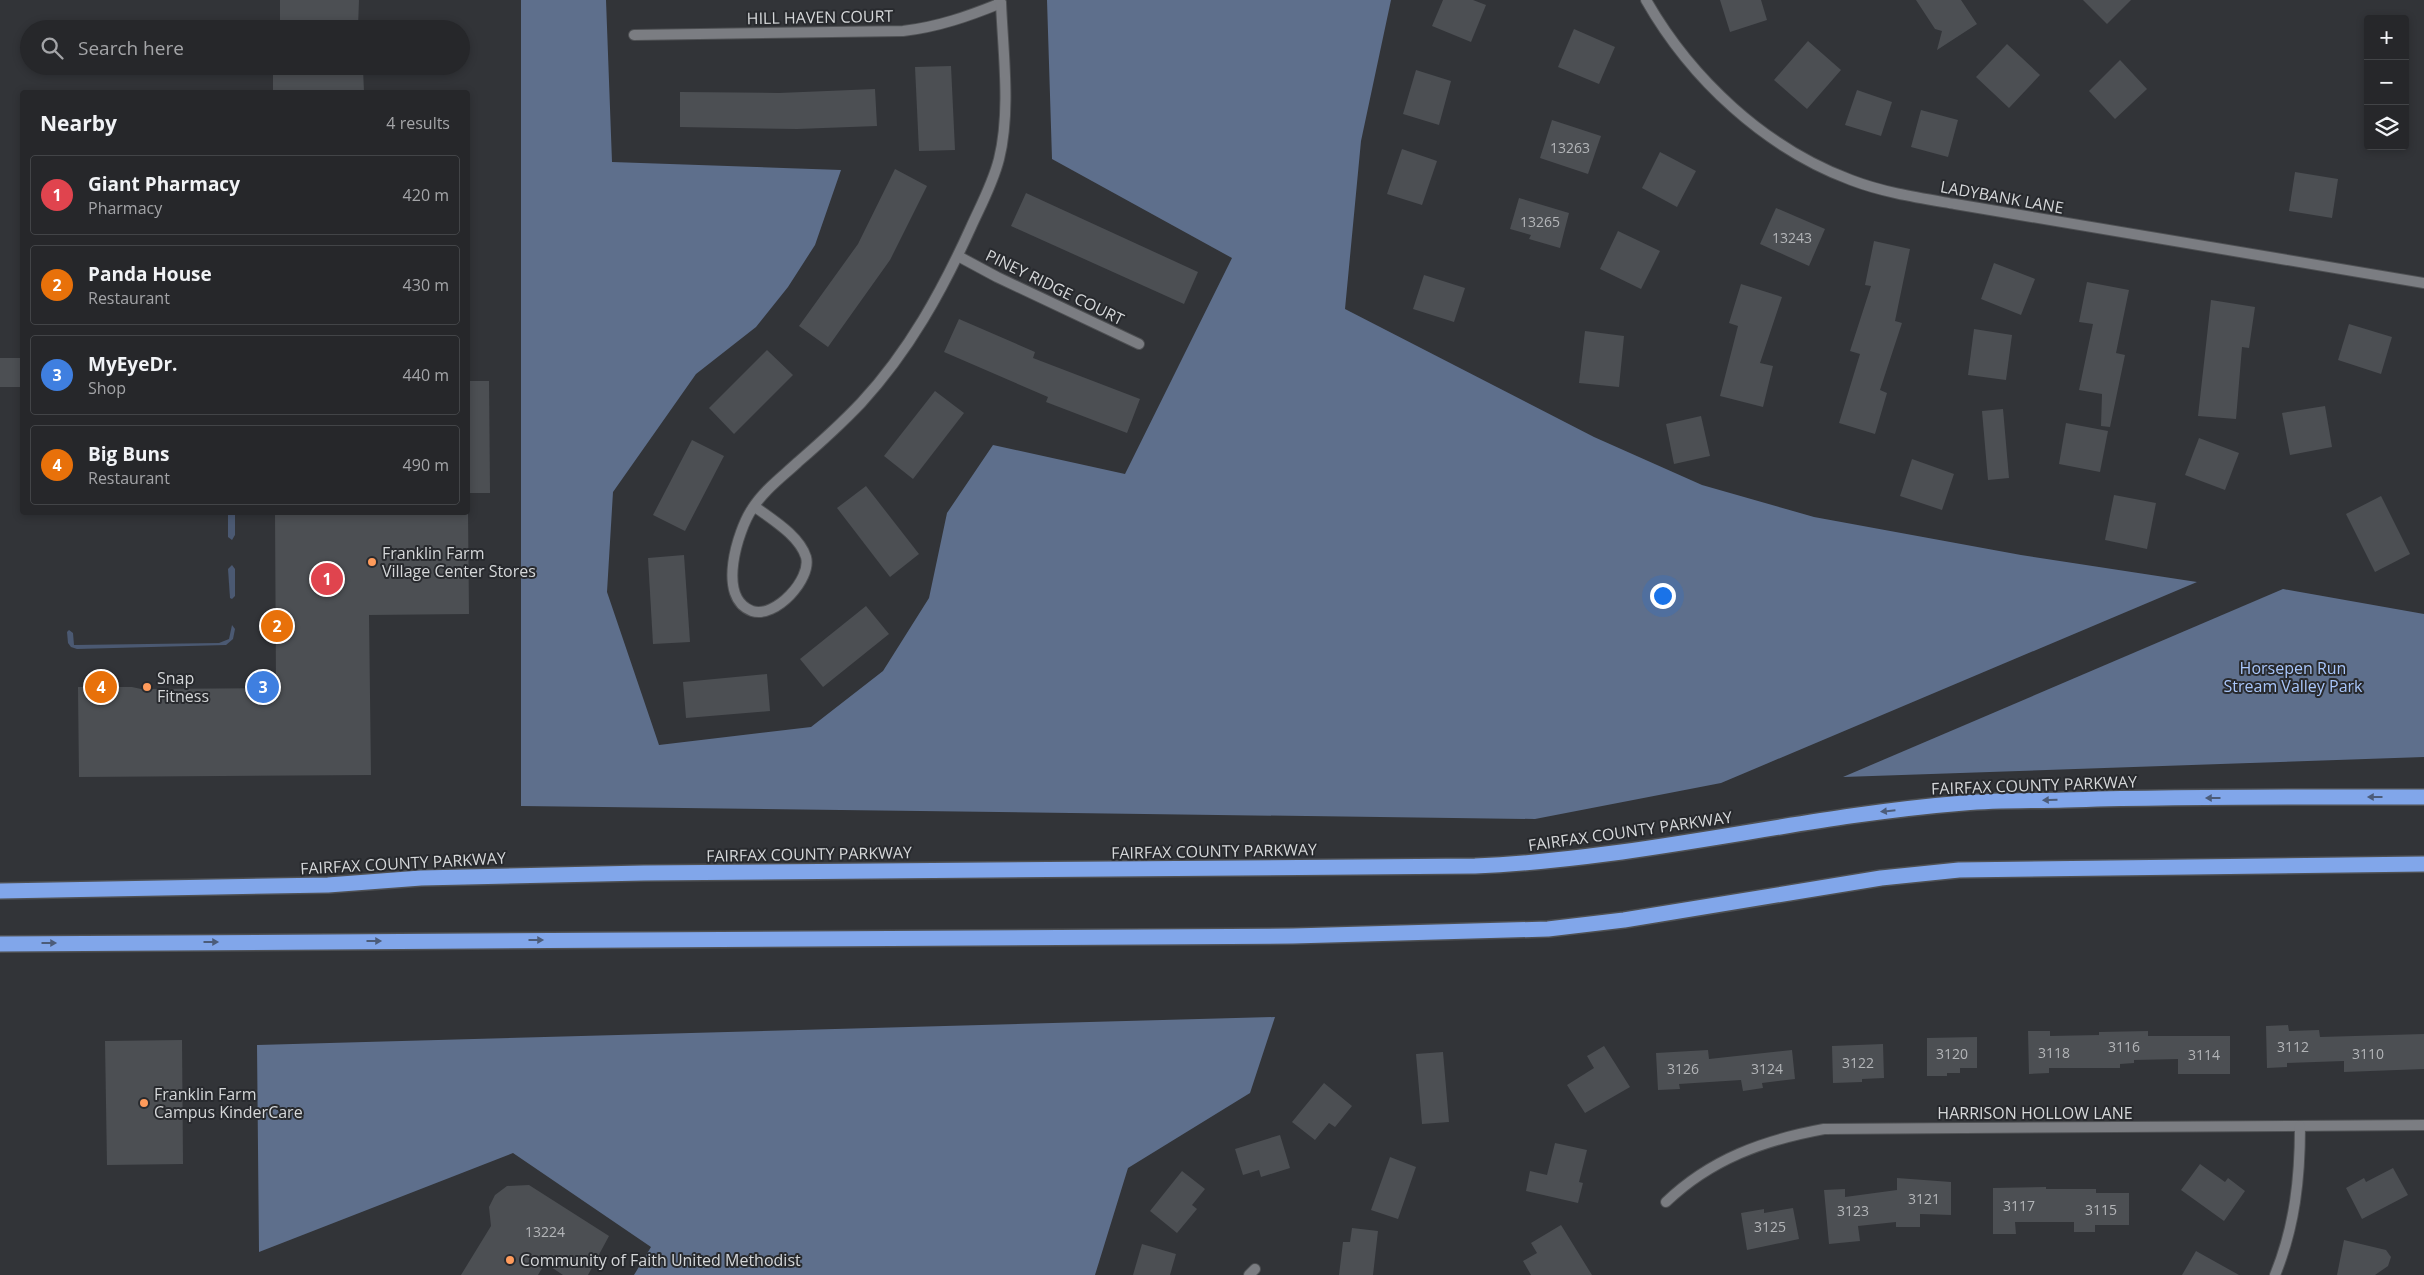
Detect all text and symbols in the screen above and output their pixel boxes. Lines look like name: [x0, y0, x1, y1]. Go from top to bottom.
street label: HILL HAVEN COURT: [747, 5, 894, 29]
map controls: [2364, 15, 2409, 150]
button: +: [2364, 15, 2409, 60]
search box: [20, 20, 470, 75]
icon: search: [38, 34, 66, 62]
text: Search here: [78, 35, 184, 61]
button: −: [2364, 60, 2409, 105]
button: layers: [2364, 105, 2409, 150]
text: Nearby: [40, 109, 117, 137]
text: 4 results: [386, 112, 450, 134]
house number: 13263: [1550, 138, 1590, 157]
text: Giant Pharmacy: [88, 171, 240, 197]
street label: LADYBANK LANE: [1939, 175, 2065, 219]
text: 1: [52, 184, 62, 206]
text: 420 m: [403, 184, 449, 206]
text: Pharmacy: [88, 197, 162, 219]
house number: 13265: [1520, 212, 1560, 231]
house number: 13243: [1772, 228, 1812, 247]
street label: PINEY RIDGE COURT: [982, 244, 1128, 330]
text: Panda House: [88, 261, 212, 287]
text: 2: [52, 274, 62, 296]
text: 430 m: [403, 274, 449, 296]
text: Restaurant: [88, 287, 170, 309]
text: MyEyeDr.: [88, 351, 178, 377]
text: 3: [52, 364, 62, 386]
text: 440 m: [403, 364, 449, 386]
text: Shop: [88, 377, 126, 399]
text: Big Buns: [88, 441, 169, 467]
text: 4: [52, 454, 62, 476]
text: 490 m: [403, 454, 449, 476]
text: Restaurant: [88, 467, 170, 489]
place label: Franklin Farm Village Center Stores: [382, 542, 536, 582]
marker: Franklin Farm Village Center Stores: [366, 556, 378, 568]
pin: 1: [311, 560, 343, 598]
your location: [1650, 583, 1676, 609]
pin: 2: [261, 607, 293, 645]
park label: Horsepen Run Stream Valley Park: [2224, 657, 2363, 697]
place label: Snap Fitness: [157, 667, 209, 707]
pin: 4: [85, 668, 117, 706]
pin: 3: [247, 668, 279, 706]
marker: Snap Fitness: [141, 681, 153, 693]
street label: FAIRFAX COUNTY PARKWAY: [1931, 770, 2137, 800]
one-way arrow: [2367, 793, 2383, 801]
one-way arrow: [2205, 794, 2221, 802]
one-way arrow: [2042, 796, 2058, 804]
street label: FAIRFAX COUNTY PARKWAY: [1527, 806, 1734, 856]
one-way arrow: [1880, 807, 1896, 815]
street label: FAIRFAX COUNTY PARKWAY: [1111, 838, 1317, 864]
street label: FAIRFAX COUNTY PARKWAY: [706, 841, 912, 867]
street label: FAIRFAX COUNTY PARKWAY: [300, 847, 506, 879]
one-way arrow: [528, 936, 544, 944]
one-way arrow: [366, 937, 382, 945]
one-way arrow: [203, 938, 219, 946]
one-way arrow: [41, 939, 57, 947]
house number: 3116: [2108, 1037, 2140, 1056]
house number: 3112: [2277, 1037, 2309, 1056]
house number: 3118: [2038, 1043, 2070, 1062]
house number: 3120: [1936, 1044, 1968, 1063]
house number: 3110: [2352, 1044, 2384, 1063]
house number: 3114: [2188, 1045, 2220, 1064]
house number: 3122: [1842, 1053, 1874, 1072]
house number: 3126: [1667, 1059, 1699, 1078]
house number: 3124: [1751, 1059, 1783, 1078]
place label: Franklin Farm Campus KinderCare: [154, 1083, 303, 1123]
marker: Franklin Farm Campus KinderCare: [138, 1097, 150, 1109]
street label: HARRISON HOLLOW LANE: [1937, 1102, 2133, 1124]
house number: 3121: [1908, 1189, 1940, 1208]
house number: 3117: [2003, 1196, 2035, 1215]
house number: 3115: [2085, 1200, 2117, 1219]
house number: 3123: [1837, 1201, 1869, 1220]
house number: 3125: [1754, 1217, 1786, 1236]
house number: 13224: [525, 1222, 565, 1241]
place label: Community of Faith United Methodist: [520, 1249, 801, 1271]
marker: Community of Faith United Methodist: [504, 1254, 516, 1266]

